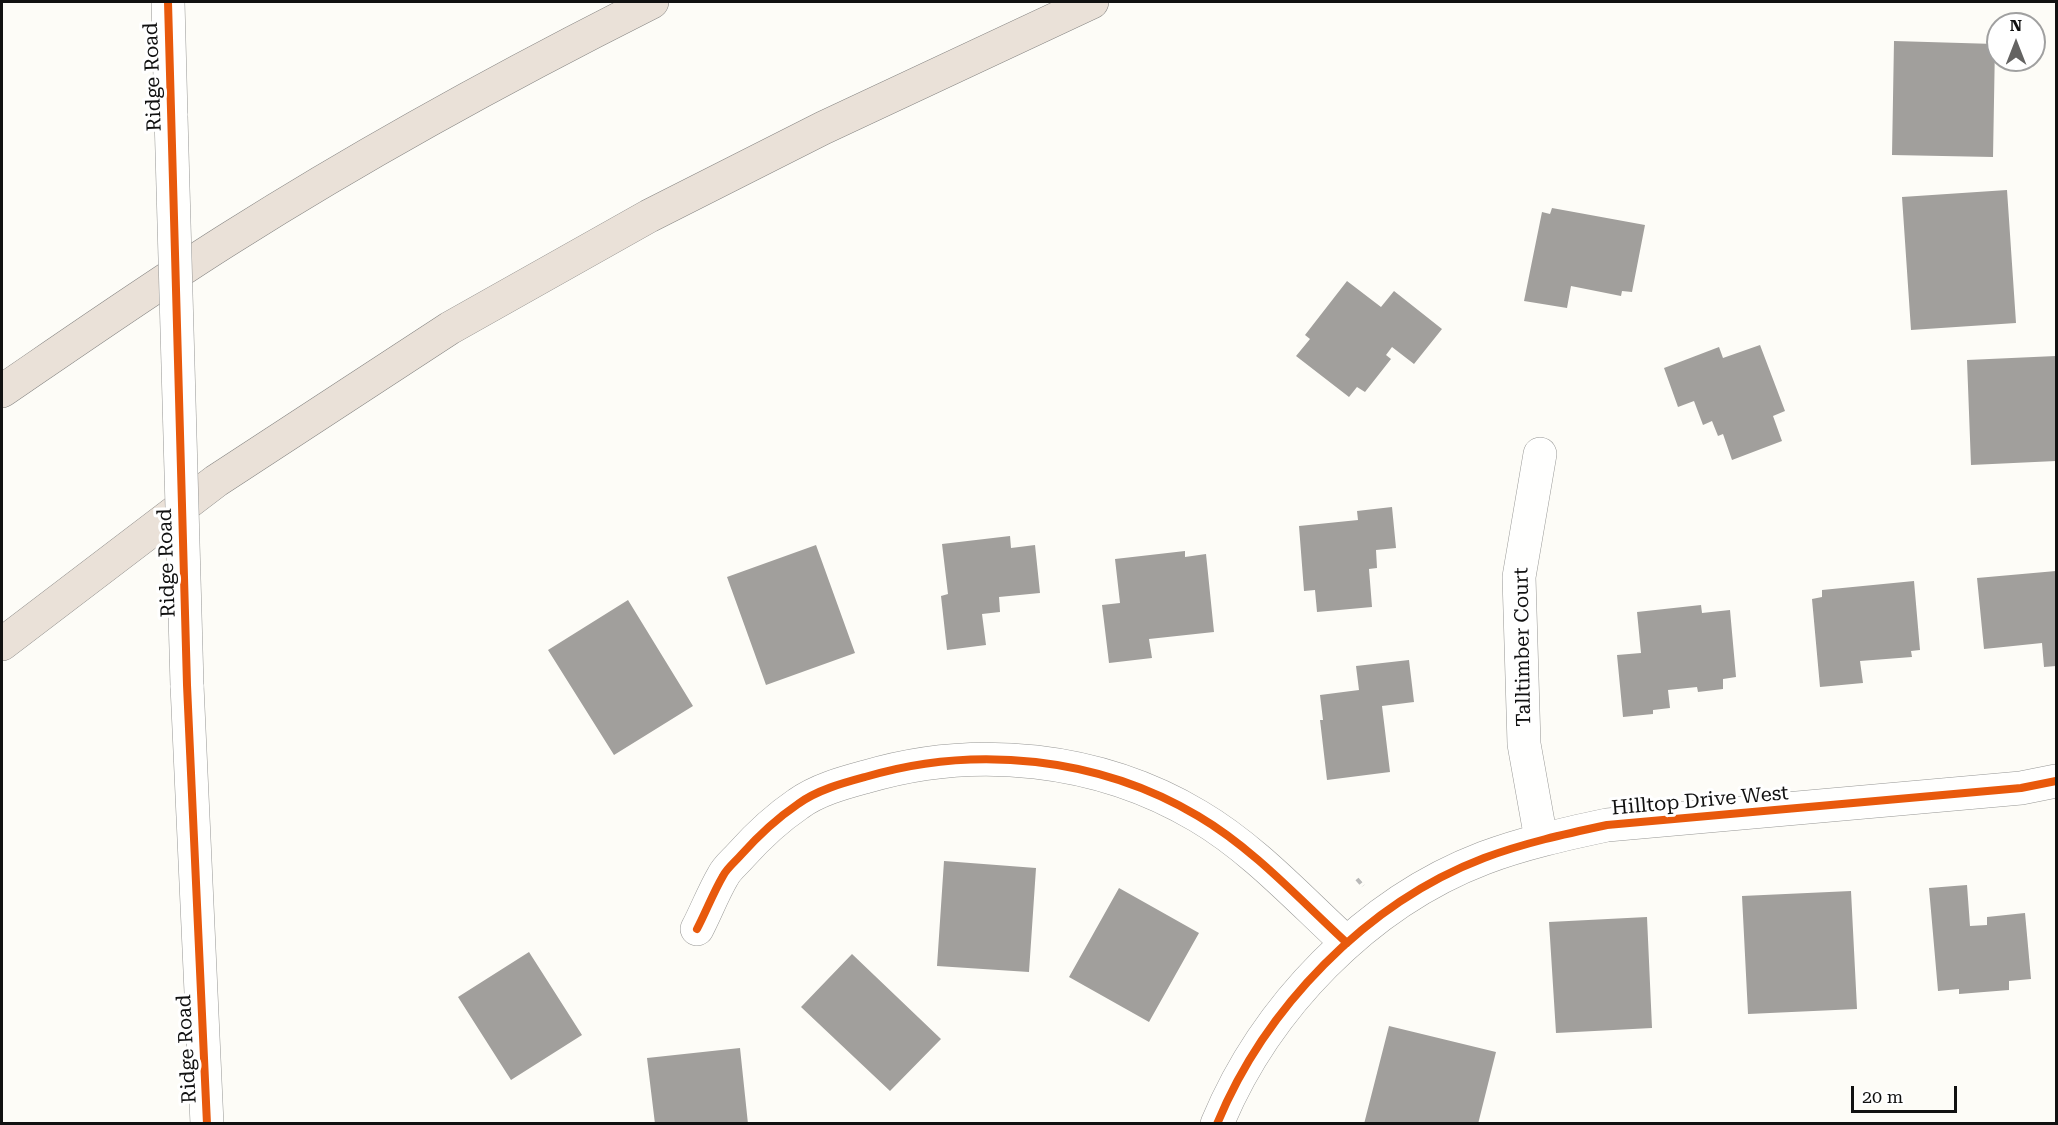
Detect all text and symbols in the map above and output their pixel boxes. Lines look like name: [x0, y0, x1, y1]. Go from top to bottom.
north arrow: [1986, 12, 2046, 72]
text: N: [2010, 16, 2022, 35]
street label: Ridge Road: [139, 22, 167, 132]
street label: Ridge Road: [153, 508, 181, 618]
street label: Talltimber Court: [1510, 567, 1536, 727]
street label: Hilltop Drive West: [1610, 781, 1790, 821]
street label: Ridge Road: [172, 994, 202, 1104]
scale bar: [1854, 1074, 1960, 1112]
text: 20 m: [1862, 1086, 1903, 1107]

